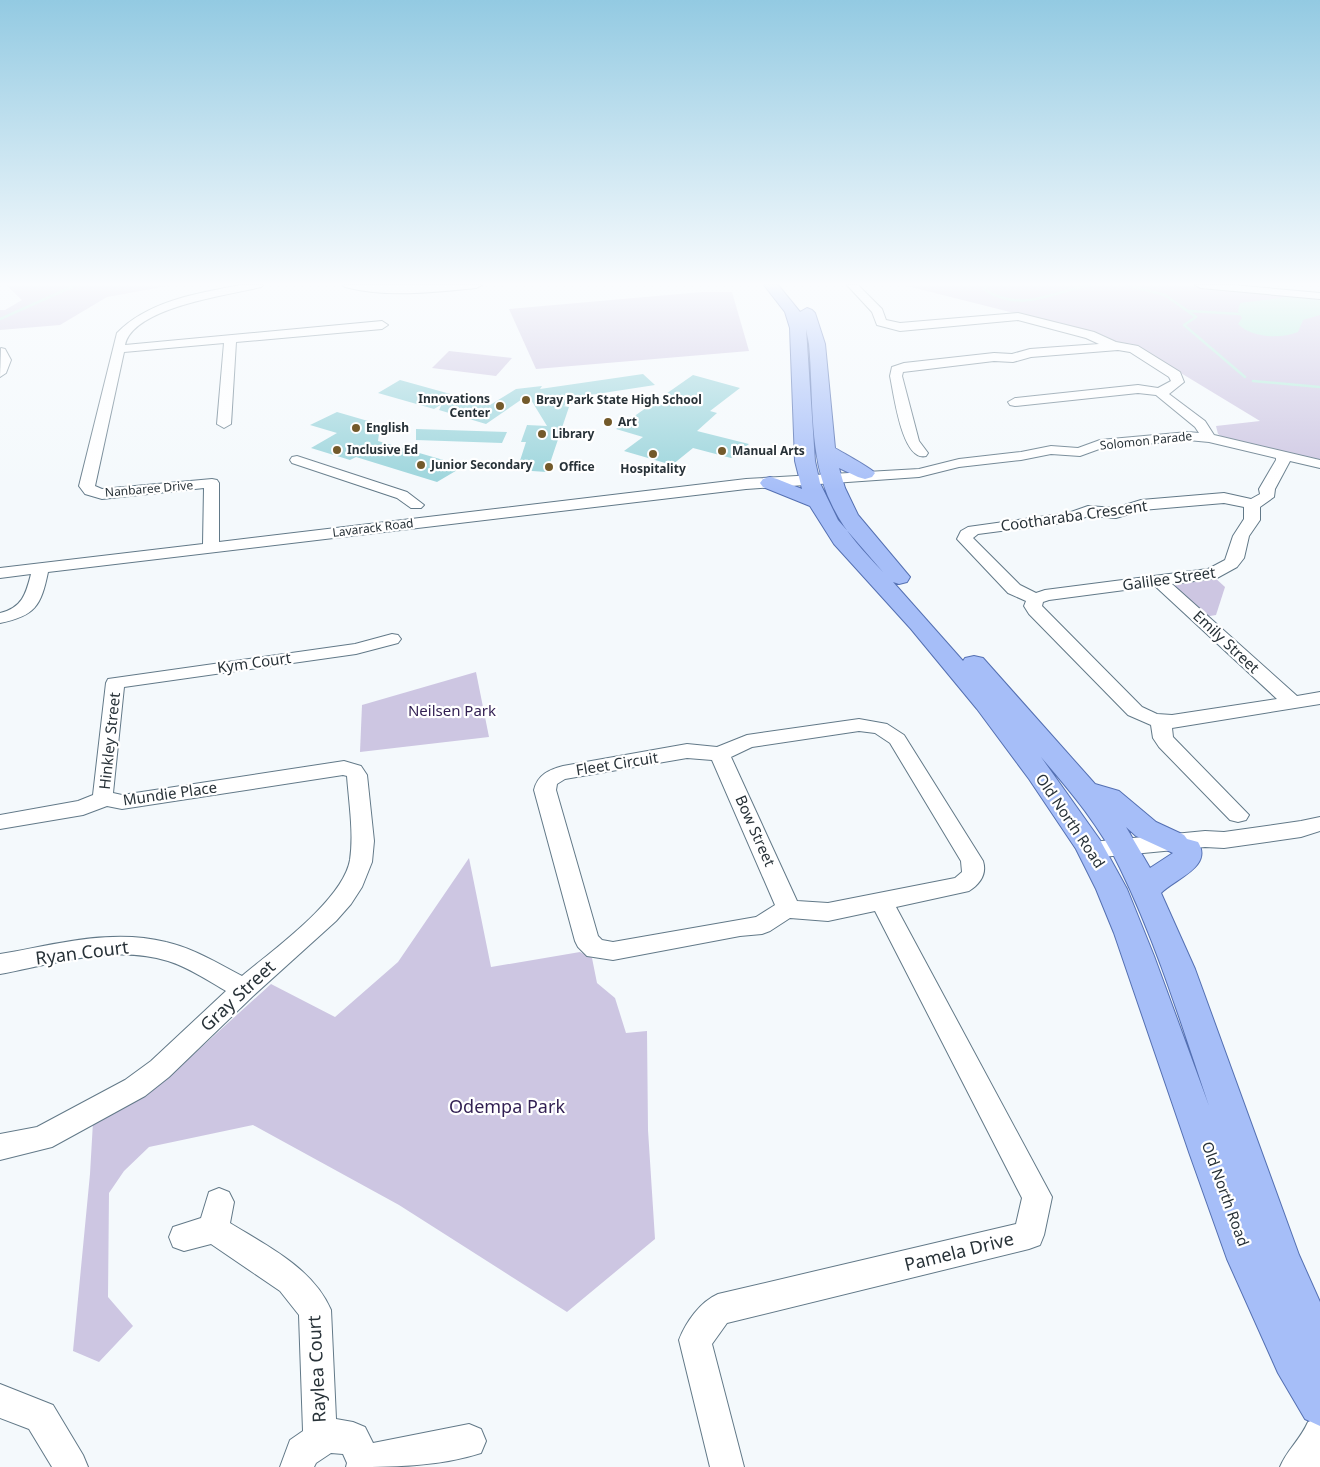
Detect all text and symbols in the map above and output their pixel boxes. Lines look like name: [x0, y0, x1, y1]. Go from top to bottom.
place label: Innovations Center: [418, 390, 491, 421]
place label: Bray Park State High School: [536, 391, 702, 408]
marker: Bray Park State High School: [520, 394, 532, 406]
marker: Innovations Center: [494, 400, 506, 412]
place label: Art: [618, 413, 637, 430]
marker: Art: [602, 416, 614, 428]
place label: English: [366, 419, 409, 436]
marker: English: [350, 422, 362, 434]
place label: Library: [552, 425, 595, 442]
street label: Solomon Parade: [1099, 427, 1193, 454]
marker: Library: [536, 428, 548, 440]
place label: Inclusive Ed: [347, 441, 418, 458]
place label: Manual Arts: [732, 442, 805, 459]
marker: Inclusive Ed: [331, 444, 343, 456]
marker: Manual Arts: [716, 445, 728, 457]
marker: Hospitality: [647, 448, 659, 460]
place label: Junior Secondary: [430, 456, 533, 473]
place label: Office: [559, 458, 595, 475]
marker: Junior Secondary: [415, 459, 427, 471]
place label: Hospitality: [620, 460, 686, 477]
marker: Office: [543, 461, 555, 473]
street label: Nanbaree Drive: [104, 476, 194, 501]
street label: Cootharaba Crescent: [999, 495, 1149, 535]
street label: Lavarack Road: [331, 514, 414, 541]
street label: Galilee Street: [1121, 562, 1217, 594]
street label: Emily Street: [1189, 605, 1264, 677]
street label: Kym Court: [216, 647, 293, 677]
street label: Hinkley Street: [94, 691, 124, 791]
park label: Neilsen Park: [408, 700, 496, 720]
street label: Fleet Circuit: [574, 747, 660, 779]
street label: Old North Road: [1032, 769, 1110, 872]
street label: Mundie Place: [122, 777, 218, 809]
street label: Bow Street: [731, 792, 781, 870]
street label: Ryan Court: [34, 934, 130, 970]
street label: Gray Street: [195, 954, 280, 1036]
park label: Odempa Park: [449, 1094, 565, 1118]
street label: Old North Road: [1198, 1139, 1254, 1249]
street label: Pamela Drive: [902, 1226, 1016, 1276]
street label: Raylea Court: [301, 1314, 331, 1423]

